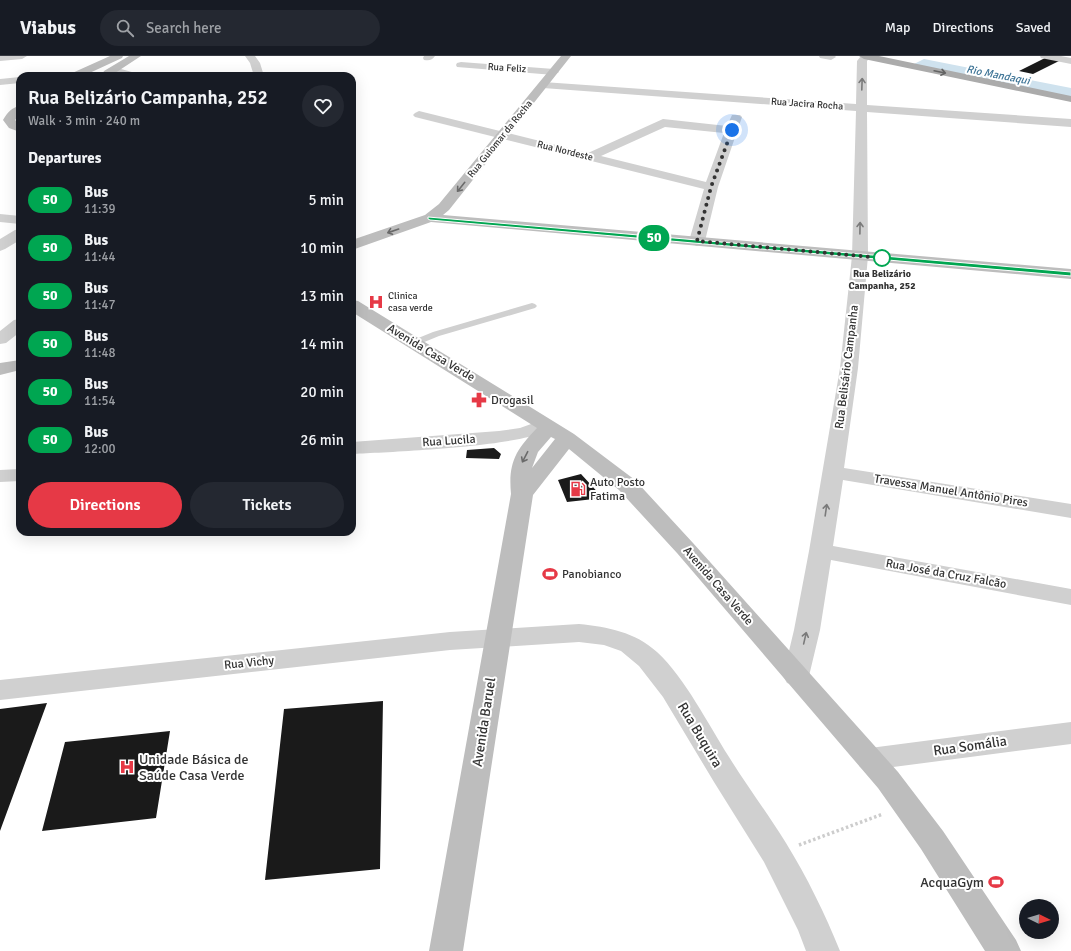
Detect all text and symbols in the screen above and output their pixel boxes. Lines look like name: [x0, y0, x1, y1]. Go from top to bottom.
search box: [100, 10, 380, 46]
text: Viabus: [20, 16, 76, 40]
icon: search: [114, 17, 136, 39]
text: Search here: [146, 19, 222, 37]
text: Map: [885, 19, 911, 36]
text: Directions: [933, 19, 994, 36]
text: Saved: [1016, 19, 1051, 36]
street label: Rua Feliz: [487, 61, 527, 75]
water label: Rio Mandaqui: [965, 62, 1032, 88]
one-way arrow: [933, 68, 946, 76]
one-way arrow: [858, 78, 866, 91]
button: heart: [302, 85, 344, 127]
text: Rua Belizário Campanha, 252: [28, 86, 268, 110]
street label: Rua Jacira Rocha: [770, 95, 844, 113]
street label: Rua Guiomar da Rocha: [465, 98, 535, 180]
text: Walk · 3 min · 240 m: [28, 113, 140, 129]
your location: [722, 120, 742, 140]
street label: Rua Nordeste: [536, 138, 594, 164]
text: Departures: [28, 149, 101, 167]
one-way arrow: [456, 182, 465, 193]
text: Bus: [84, 183, 108, 201]
text: 50: [42, 191, 58, 208]
text: 5 min: [308, 191, 344, 209]
text: 11:39: [84, 201, 116, 217]
one-way arrow: [856, 222, 864, 235]
line badge: 50: [636, 225, 672, 251]
one-way arrow: [387, 228, 400, 235]
text: 50: [646, 229, 662, 246]
text: Bus: [84, 231, 108, 249]
text: 50: [42, 239, 58, 256]
text: 10 min: [300, 239, 344, 257]
text: 11:44: [84, 249, 116, 265]
marker: Rua Belizário Campanha, 252: [873, 249, 891, 267]
place label: Rua Belizário Campanha, 252: [848, 268, 916, 292]
text: Bus: [84, 279, 108, 297]
text: 50: [42, 287, 58, 304]
text: 13 min: [300, 287, 344, 305]
place label: Clinica casa verde: [388, 290, 433, 314]
hospital icon: Clinica casa verde: [367, 293, 385, 311]
text: 11:47: [84, 297, 116, 313]
street label: Rua Belisário Campanha: [832, 304, 862, 430]
street label: Avenida Casa Verde: [384, 321, 478, 385]
text: Bus: [84, 327, 108, 345]
text: 50: [42, 335, 58, 352]
text: 14 min: [300, 335, 344, 353]
text: 11:48: [84, 345, 116, 361]
text: Bus: [84, 375, 108, 393]
text: 50: [42, 383, 58, 400]
text: 20 min: [300, 383, 344, 401]
pharmacy icon: Drogasil: [470, 391, 488, 409]
text: 11:54: [84, 393, 116, 409]
place label: Drogasil: [491, 393, 534, 408]
text: Bus: [84, 423, 108, 441]
text: 50: [42, 431, 58, 448]
text: 26 min: [300, 431, 344, 449]
street label: Rua Lucila: [422, 432, 476, 450]
text: 12:00: [84, 441, 116, 457]
one-way arrow: [521, 450, 528, 462]
street label: Travessa Manuel Antônio Pires: [873, 471, 1029, 511]
place label: Auto Posto Fatima: [590, 475, 645, 504]
fuel station icon: Auto Posto Fatima: [569, 480, 587, 498]
button: Directions: [28, 482, 182, 528]
button: Tickets: [190, 482, 344, 528]
one-way arrow: [822, 504, 830, 517]
street label: Avenida Casa Verde: [680, 544, 756, 628]
street label: Rua José da Cruz Falcão: [884, 556, 1008, 592]
sports icon: Panobianco: [541, 565, 559, 583]
place label: Panobianco: [562, 567, 621, 582]
one-way arrow: [802, 632, 809, 645]
street label: Rua Vichy: [223, 653, 275, 673]
street label: Avenida Baruel: [469, 676, 499, 768]
street label: Rua Buquira: [674, 699, 726, 771]
street label: Rua Somália: [932, 732, 1008, 760]
place label: Unidade Básica de Saúde Casa Verde: [139, 751, 249, 784]
hospital icon: Unidade Básica de Saúde Casa Verde: [118, 758, 136, 776]
sports icon: AcquaGym: [987, 873, 1005, 891]
place label: AcquaGym: [920, 874, 984, 891]
north arrow: [1019, 899, 1059, 939]
map controls: [1019, 899, 1059, 939]

